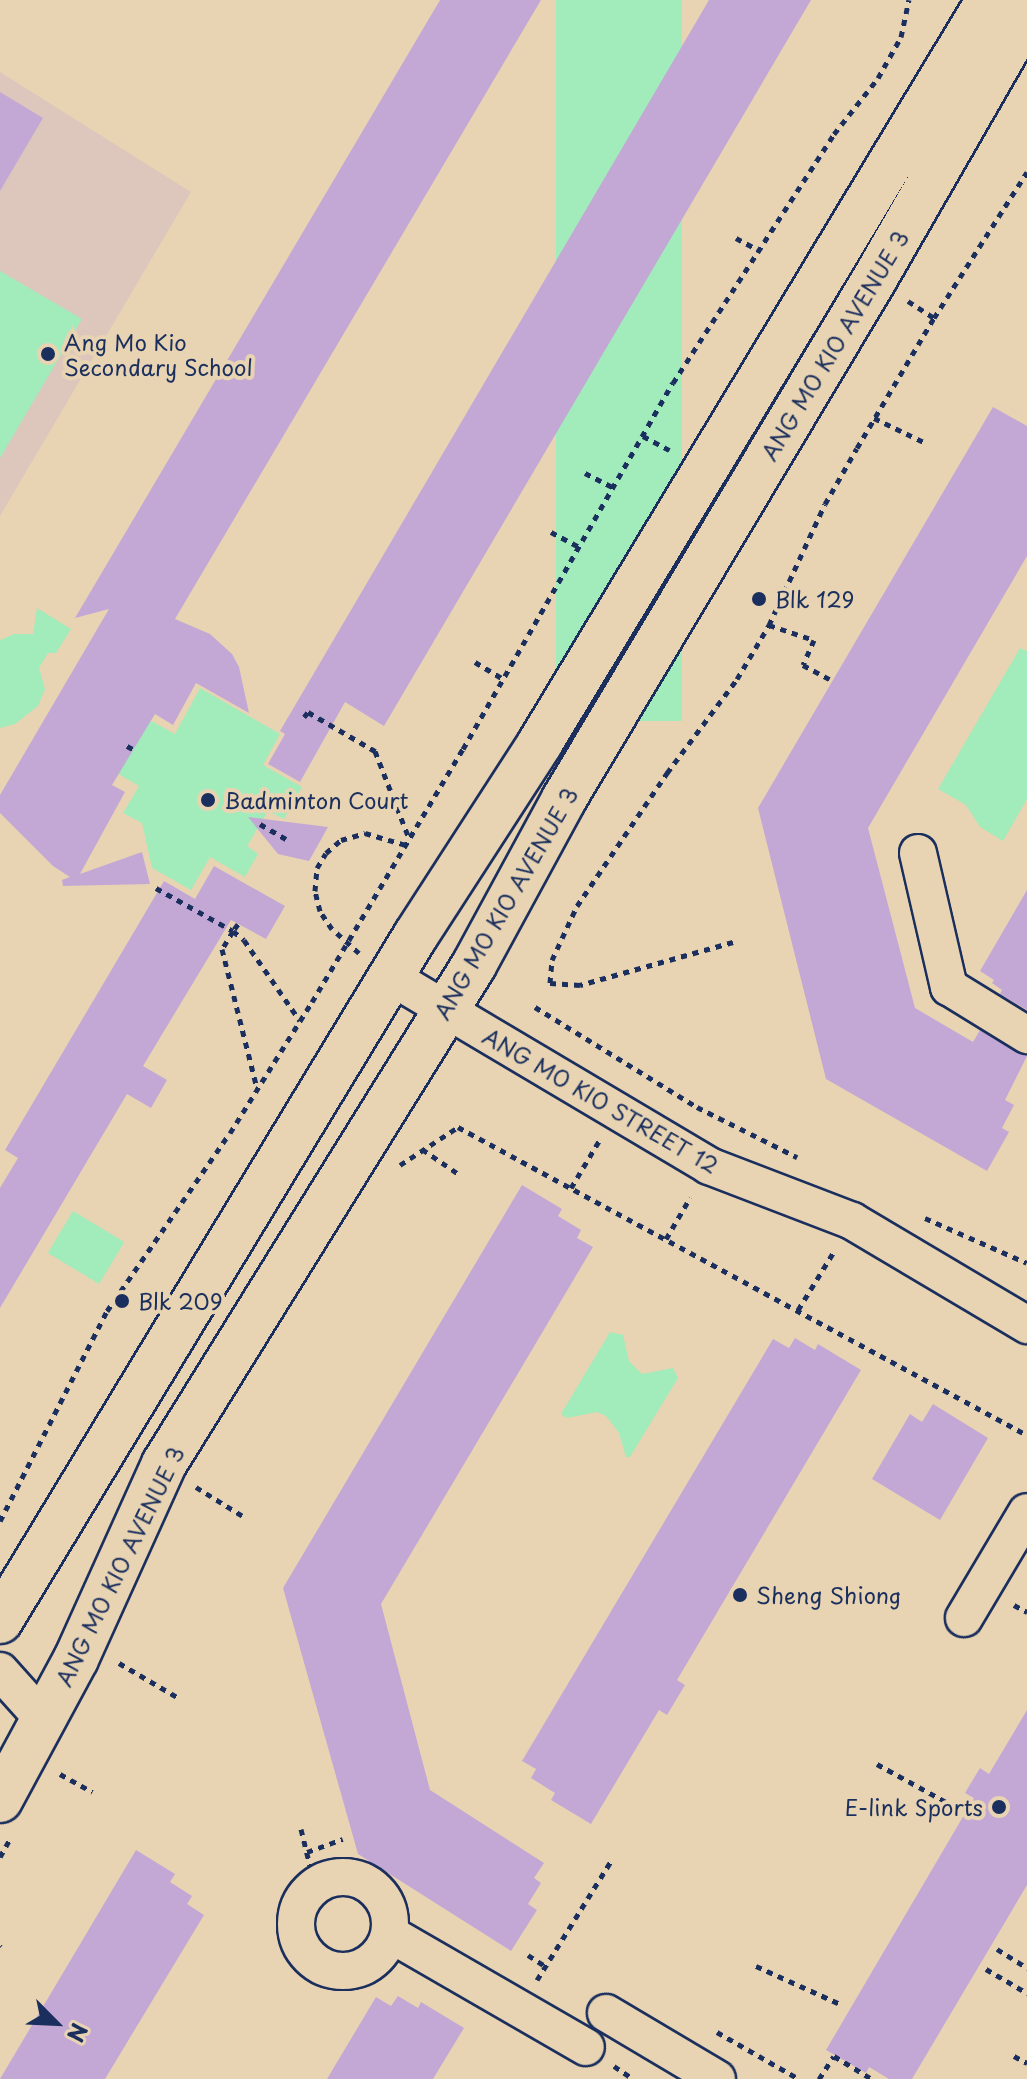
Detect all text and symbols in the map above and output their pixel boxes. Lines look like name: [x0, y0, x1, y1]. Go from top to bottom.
street label: ANG MO KIO AVENUE 3: [754, 224, 914, 466]
place label: Ang Mo Kio Secondary School: [64, 328, 253, 380]
marker: Ang Mo Kio Secondary School: [39, 345, 57, 363]
place label: Blk 129: [775, 586, 853, 612]
marker: Blk 129: [750, 590, 768, 608]
street label: ANG MO KIO AVENUE 3: [427, 781, 583, 1025]
place label: Badminton Court: [224, 787, 409, 813]
marker: Badminton Court: [199, 791, 217, 809]
street label: ANG MO KIO STREET 12: [476, 1020, 726, 1180]
place label: Blk 209: [138, 1288, 223, 1314]
marker: Blk 209: [113, 1292, 131, 1310]
street label: ANG MO KIO AVENUE 3: [49, 1440, 189, 1692]
place label: Sheng Shiong: [756, 1582, 901, 1608]
marker: Sheng Shiong: [731, 1586, 749, 1604]
place label: E-link Sports: [846, 1794, 983, 1820]
marker: E-link Sports: [990, 1798, 1008, 1816]
north arrow: [16, 1983, 96, 2063]
text: N: [60, 2018, 97, 2048]

